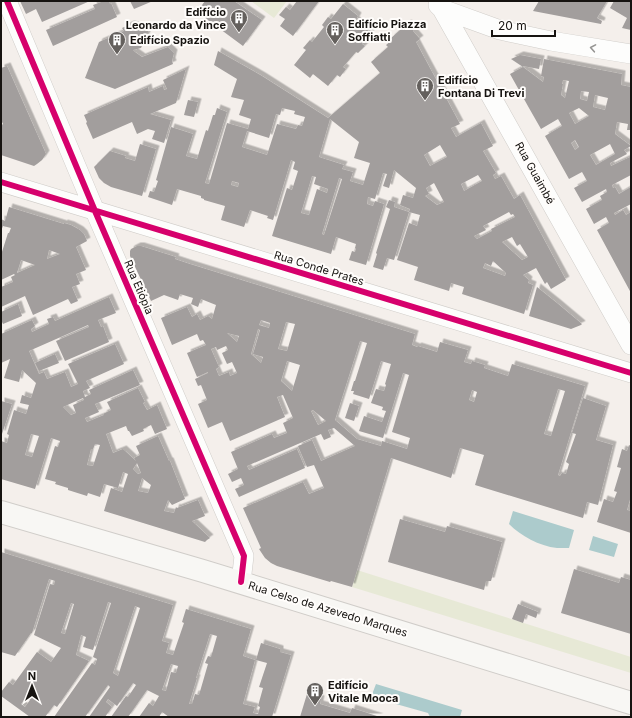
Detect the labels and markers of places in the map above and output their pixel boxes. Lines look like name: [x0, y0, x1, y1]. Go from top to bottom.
place label: Edifício Leonardo da Vince: [126, 5, 226, 32]
building icon: Edifício Leonardo da Vince: [229, 8, 249, 33]
place label: Edifício Piazza Soffiatti: [348, 17, 426, 44]
building icon: Edifício Piazza Soffiatti: [325, 20, 345, 45]
building icon: Edifício Spazio: [107, 30, 127, 55]
place label: Edifício Spazio: [130, 33, 210, 47]
place label: Edifício Fontana Di Trevi: [438, 73, 524, 100]
building icon: Edifício Fontana Di Trevi: [415, 76, 435, 101]
place label: Edifício Vitale Mooca: [328, 678, 399, 705]
building icon: Edifício Vitale Mooca: [305, 681, 325, 706]

